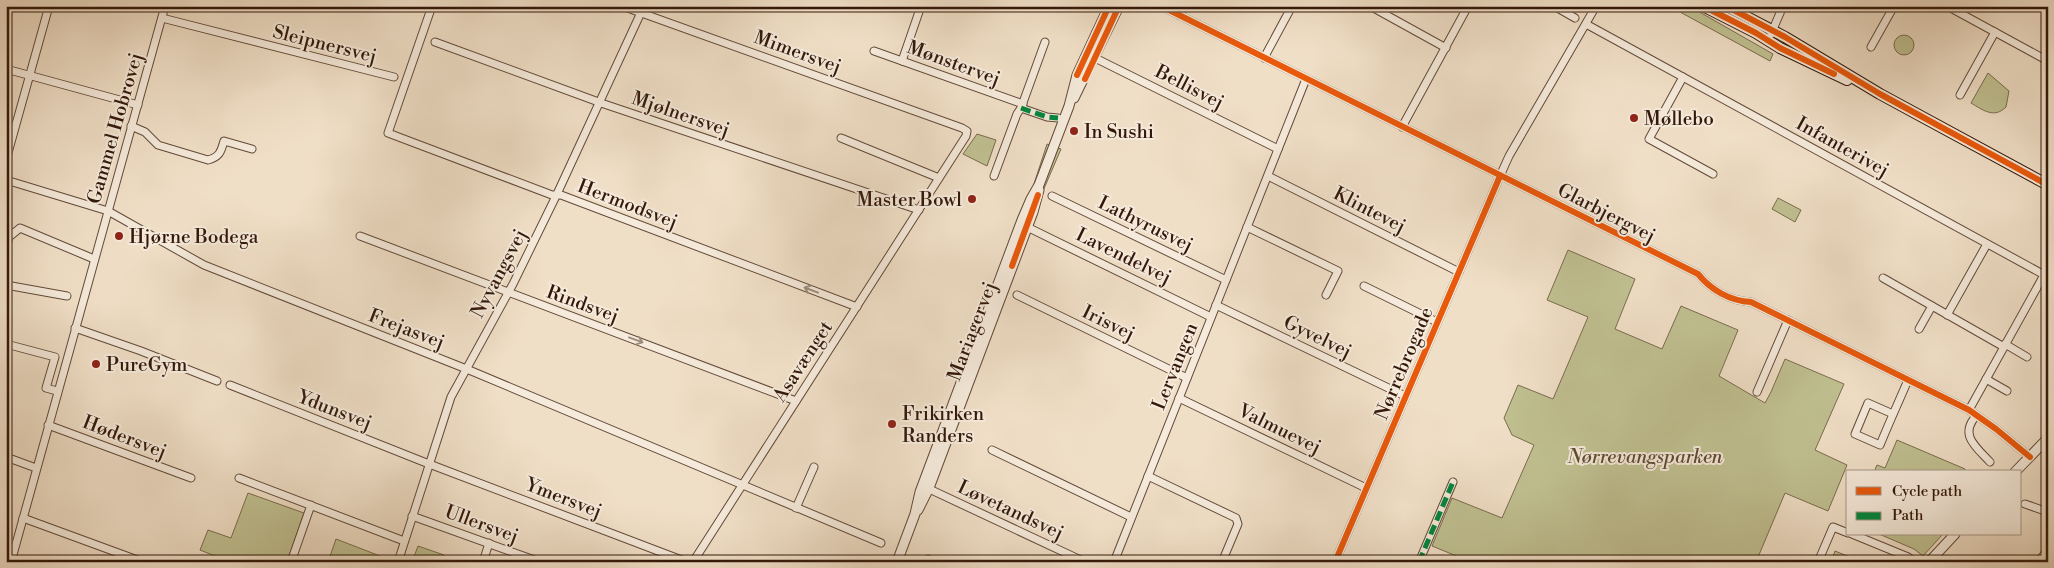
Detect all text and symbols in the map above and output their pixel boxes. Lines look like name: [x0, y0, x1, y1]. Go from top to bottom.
street label: Sleipnersvej: [270, 19, 379, 68]
street label: Mimersvej: [751, 25, 845, 79]
street label: Mønstervej: [904, 35, 1004, 91]
street label: Gammel Hobrovej: [82, 50, 148, 207]
street label: Bellisvej: [1150, 59, 1228, 114]
street label: Mjølnersvej: [628, 86, 733, 142]
place label: Møllebo: [1644, 107, 1714, 131]
marker: Møllebo: [1628, 112, 1640, 124]
street label: Infanterivej: [1792, 112, 1893, 182]
place label: In Sushi: [1084, 120, 1154, 144]
marker: In Sushi: [1068, 125, 1080, 137]
street label: Hermodsvej: [574, 174, 681, 234]
street label: Glarbjergvej: [1553, 178, 1660, 248]
street label: Klintevej: [1329, 181, 1410, 238]
place label: Master Bowl: [856, 188, 962, 212]
street label: Lathyrusvej: [1094, 191, 1197, 257]
marker: Master Bowl: [966, 193, 978, 205]
street label: Lavendelvej: [1072, 222, 1175, 289]
place label: Hjørne Bodega: [129, 225, 259, 249]
street label: Nyvangsvej: [465, 225, 532, 322]
marker: Hjørne Bodega: [113, 230, 125, 242]
street label: Mariagervej: [942, 278, 1002, 384]
street label: Rindsvej: [543, 280, 622, 328]
one-way arrow: [804, 284, 819, 294]
street label: Irisvej: [1078, 300, 1139, 346]
street label: Frejasvej: [365, 303, 448, 354]
street label: Nørrebrogade: [1369, 303, 1438, 423]
street label: Gyvelvej: [1280, 310, 1356, 364]
street label: Asavænget: [767, 316, 838, 407]
street label: Lervangen: [1147, 319, 1203, 414]
one-way arrow: [627, 336, 643, 345]
place label: PureGym: [106, 353, 188, 377]
marker: PureGym: [90, 358, 102, 370]
street label: Ydunsvej: [293, 384, 375, 435]
street label: Valmuevej: [1233, 398, 1325, 459]
place label: Frikirken Randers: [902, 402, 984, 448]
street label: Hødersvej: [79, 410, 170, 464]
marker: Frikirken Randers: [886, 418, 898, 430]
park label: Nørrevangsparken: [1566, 445, 1723, 469]
legend: [1846, 470, 2022, 536]
street label: Ymersvej: [521, 472, 605, 523]
street label: Løvetandsvej: [954, 475, 1068, 545]
text: Cycle path: [1892, 482, 1962, 501]
street label: Ullersvej: [441, 500, 522, 548]
text: Path: [1892, 506, 1924, 525]

